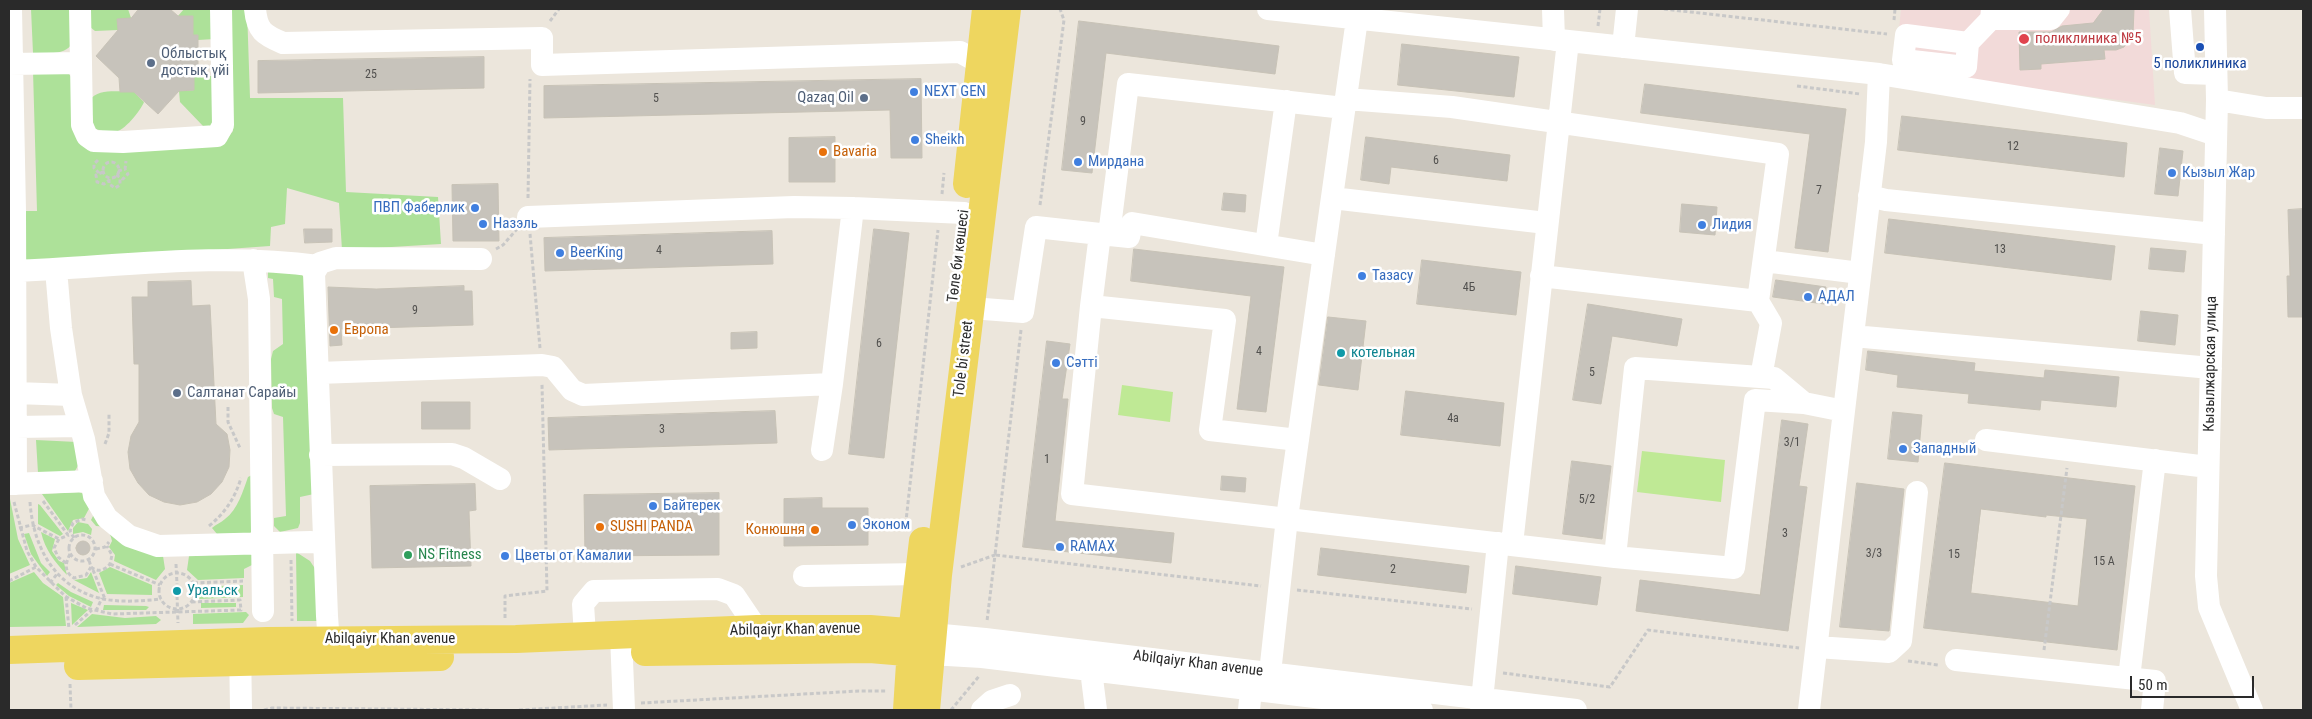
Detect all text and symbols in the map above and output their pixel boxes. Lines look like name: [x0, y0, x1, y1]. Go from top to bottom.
place label: поликлиника №5: [2035, 30, 2142, 48]
marker: поликлиника №5: [2017, 32, 2031, 46]
marker: 5 поликлиника: [2194, 41, 2206, 53]
place label: Облыстық достық үйі: [161, 45, 229, 80]
place label: 5 поликлиника: [2153, 55, 2247, 73]
marker: Облыстық достық үйі: [145, 57, 157, 69]
house number: 25: [365, 68, 377, 82]
place label: NEXT GEN: [924, 83, 986, 101]
marker: NEXT GEN: [908, 86, 920, 98]
place label: Qazaq Oil: [797, 89, 854, 107]
house number: 5: [653, 92, 659, 106]
marker: Qazaq Oil: [858, 92, 870, 104]
house number: 9: [1080, 115, 1086, 129]
place label: Sheikh: [925, 131, 964, 149]
marker: Sheikh: [909, 134, 921, 146]
house number: 12: [2007, 140, 2019, 154]
place label: Bavaria: [833, 143, 877, 161]
marker: Bavaria: [817, 146, 829, 158]
place label: Мирдана: [1088, 153, 1144, 171]
house number: 6: [1433, 154, 1439, 168]
marker: Мирдана: [1072, 156, 1084, 168]
place label: Кызыл Жар: [2182, 164, 2255, 182]
marker: Кызыл Жар: [2166, 167, 2178, 179]
house number: 7: [1816, 184, 1822, 198]
place label: ПВП Фаберлик: [373, 199, 465, 217]
marker: ПВП Фаберлик: [469, 202, 481, 214]
street label: Төле би көшесі: [944, 209, 974, 303]
place label: Назэль: [493, 215, 538, 233]
place label: Лидия: [1712, 216, 1752, 234]
marker: Назэль: [477, 218, 489, 230]
marker: Лидия: [1696, 219, 1708, 231]
house number: 13: [1994, 243, 2006, 257]
place label: BeerKing: [570, 244, 623, 262]
house number: 4: [656, 244, 662, 258]
marker: BeerKing: [554, 247, 566, 259]
place label: Тазасу: [1372, 267, 1413, 285]
marker: Тазасу: [1356, 270, 1368, 282]
house number: 4Б: [1463, 281, 1475, 295]
place label: АДАЛ: [1818, 288, 1855, 306]
marker: АДАЛ: [1802, 291, 1814, 303]
street label: Кызылжарская улица: [2201, 296, 2221, 432]
house number: 9: [412, 304, 418, 318]
street label: Tole bi street: [950, 320, 978, 398]
place label: Европа: [344, 321, 389, 339]
marker: Европа: [328, 324, 340, 336]
house number: 6: [876, 337, 882, 351]
place label: котельная: [1351, 344, 1415, 362]
house number: 4: [1256, 345, 1262, 359]
marker: котельная: [1335, 347, 1347, 359]
place label: Cәтті: [1066, 354, 1098, 372]
marker: Cәтті: [1050, 357, 1062, 369]
house number: 5: [1589, 366, 1595, 380]
place label: Салтанат Сарайы: [187, 384, 296, 402]
marker: Салтанат Сарайы: [171, 387, 183, 399]
house number: 4а: [1447, 412, 1459, 426]
house number: 3: [659, 423, 665, 437]
house number: 3/1: [1784, 436, 1800, 450]
place label: Западный: [1913, 440, 1976, 458]
marker: Западный: [1897, 443, 1909, 455]
house number: 1: [1044, 453, 1050, 467]
house number: 5/2: [1579, 493, 1595, 507]
place label: Байтерек: [663, 497, 721, 515]
marker: Байтерек: [647, 500, 659, 512]
place label: Эконом: [862, 516, 910, 534]
place label: SUSHI PANDA: [610, 518, 693, 536]
marker: Эконом: [846, 519, 858, 531]
marker: SUSHI PANDA: [594, 521, 606, 533]
place label: Конюшня: [746, 521, 805, 539]
marker: Конюшня: [809, 524, 821, 536]
house number: 3: [1782, 527, 1788, 541]
place label: RAMAX: [1070, 538, 1115, 556]
marker: RAMAX: [1054, 541, 1066, 553]
place label: NS Fitness: [418, 546, 482, 564]
place label: Цветы от Камалии: [515, 547, 632, 565]
house number: 3/3: [1866, 547, 1882, 561]
house number: 15: [1948, 548, 1960, 562]
marker: NS Fitness: [402, 549, 414, 561]
marker: Цветы от Камалии: [499, 550, 511, 562]
house number: 15 А: [2093, 555, 2115, 569]
house number: 2: [1390, 563, 1396, 577]
place label: Уральск: [187, 582, 238, 600]
marker: Уральск: [171, 585, 183, 597]
street label: Abilqaiyr Khan avenue: [730, 620, 860, 640]
street label: Abilqaiyr Khan avenue: [325, 630, 455, 648]
street label: Abilqaiyr Khan avenue: [1132, 647, 1264, 681]
scale bar: [2132, 666, 2256, 698]
text: 50 m: [2138, 676, 2168, 694]

